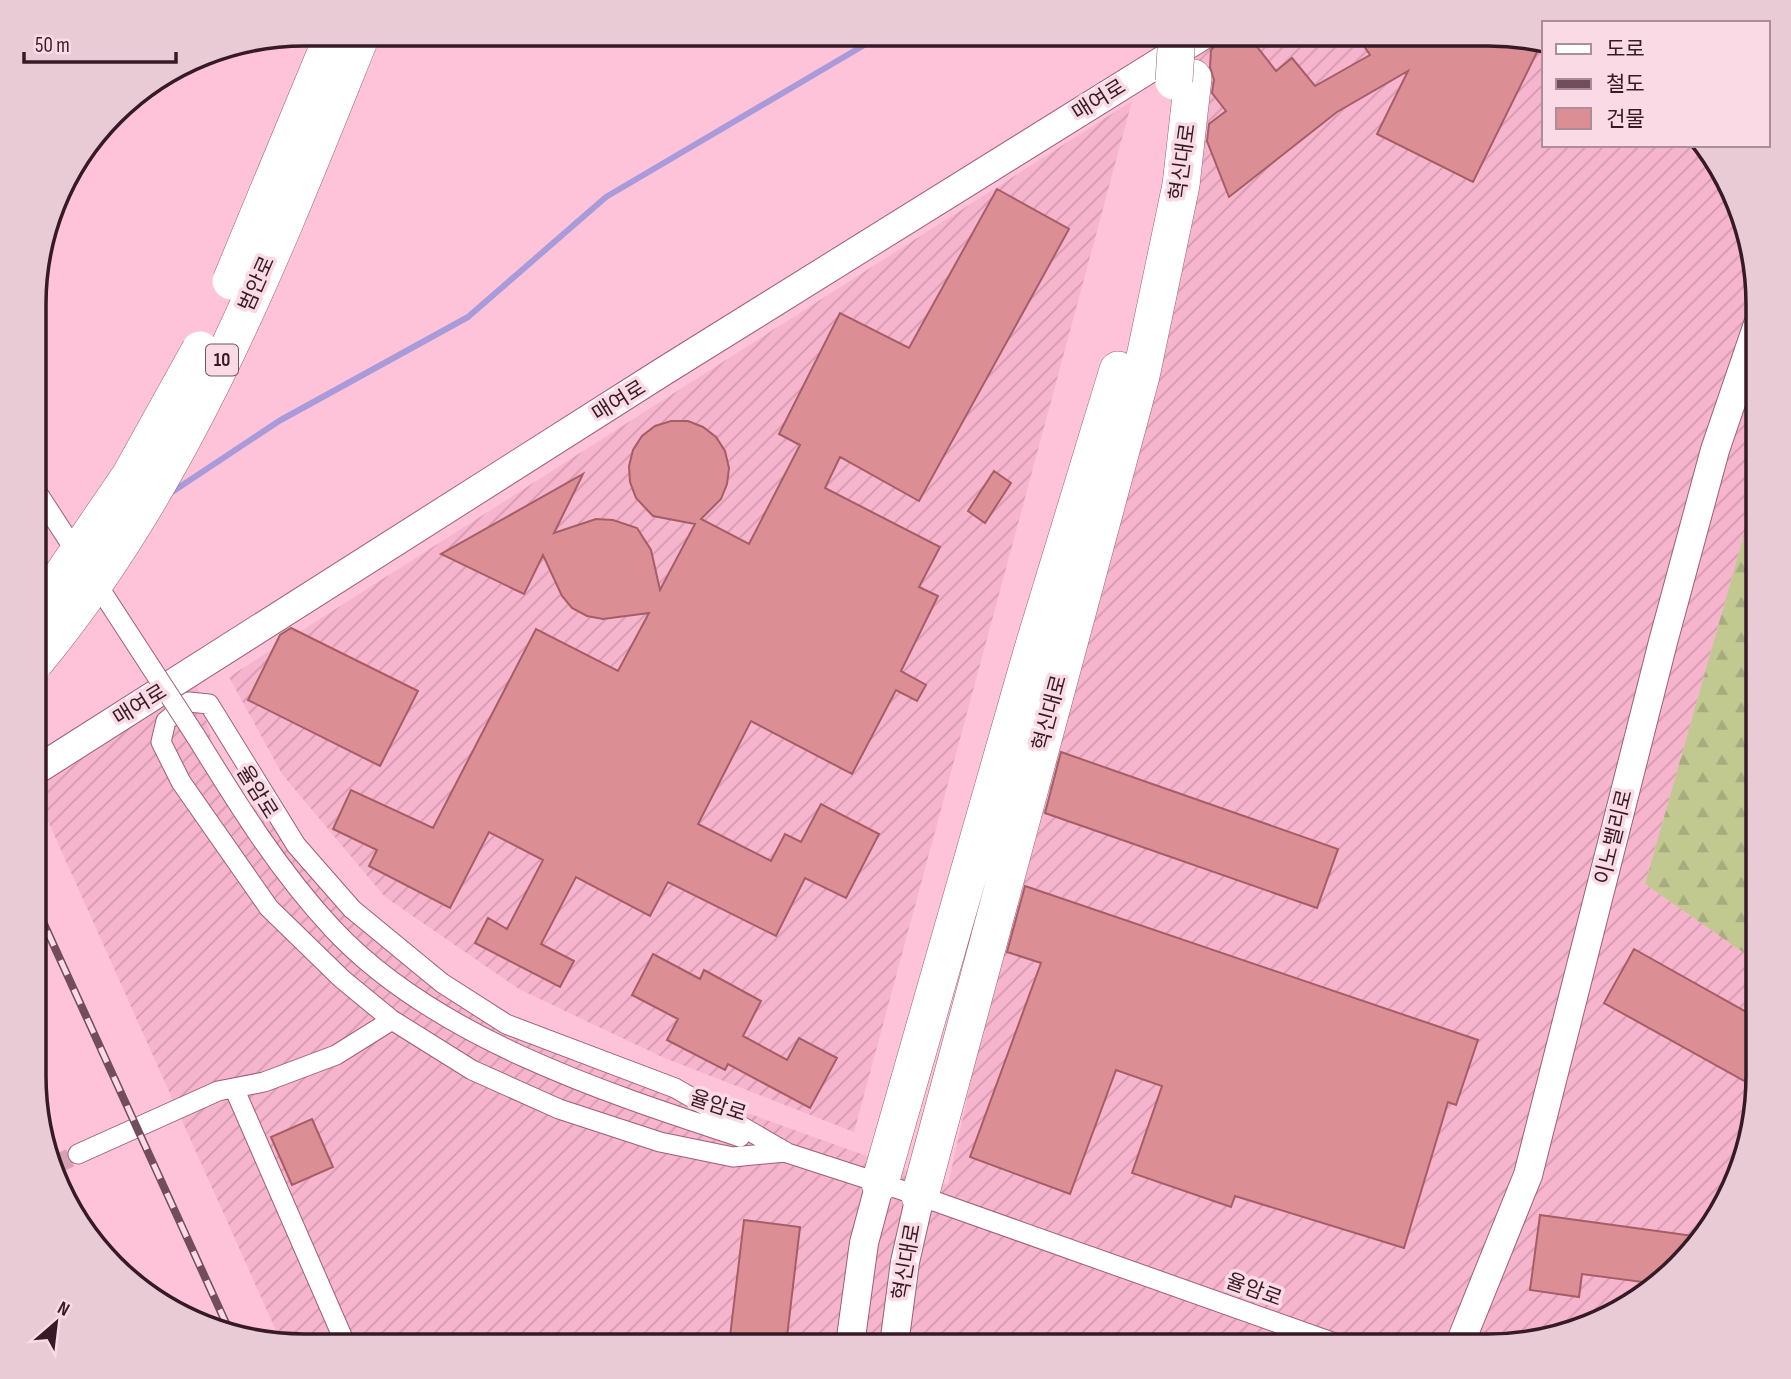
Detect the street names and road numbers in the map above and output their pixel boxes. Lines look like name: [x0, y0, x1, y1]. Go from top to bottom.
street label: 매여로: [1068, 74, 1130, 126]
street label: 혁신대로: [1165, 122, 1201, 202]
street label: 범안로: [234, 252, 280, 316]
road number: 10: [206, 344, 238, 376]
street label: 매여로: [588, 375, 650, 427]
street label: 혁신대로: [1028, 672, 1072, 754]
street label: 매여로: [109, 679, 171, 731]
street label: 율암로: [231, 761, 283, 823]
street label: 이노밸리로: [1590, 787, 1638, 887]
street label: 율암로: [687, 1085, 749, 1127]
street label: 혁신대로: [888, 1222, 926, 1302]
street label: 율암로: [1222, 1268, 1286, 1312]

